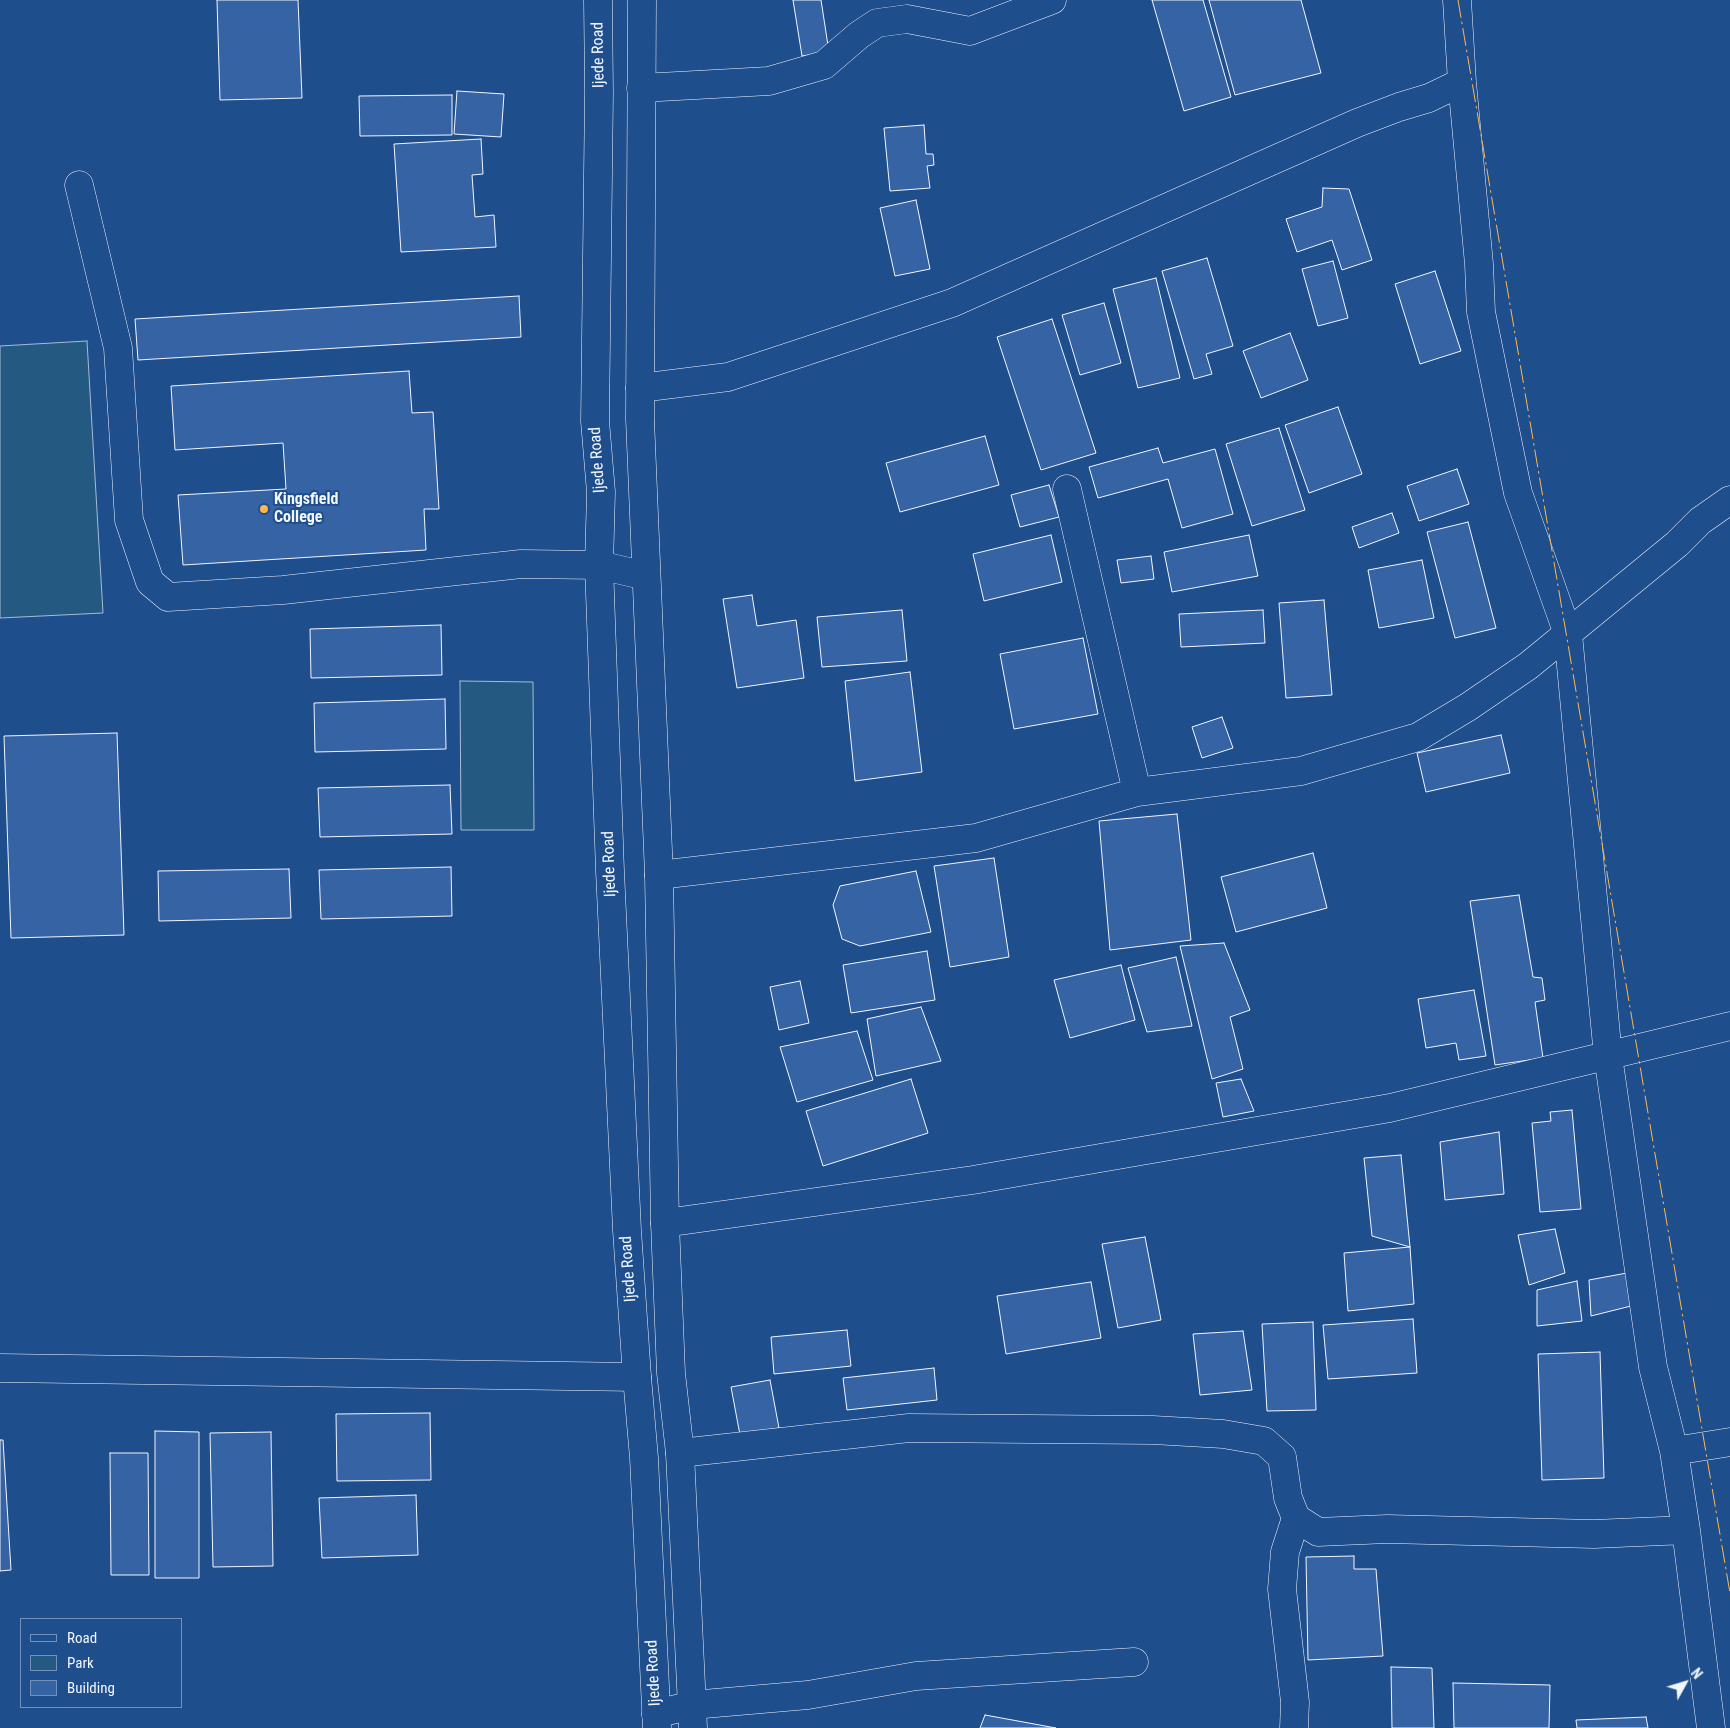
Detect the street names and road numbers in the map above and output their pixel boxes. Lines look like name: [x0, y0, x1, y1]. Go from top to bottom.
street label: Ijede Road: [589, 22, 609, 88]
street label: Ijede Road: [586, 426, 610, 494]
street label: Ijede Road: [599, 831, 621, 897]
street label: Ijede Road: [617, 1235, 641, 1303]
street label: Ijede Road: [643, 1639, 665, 1707]

